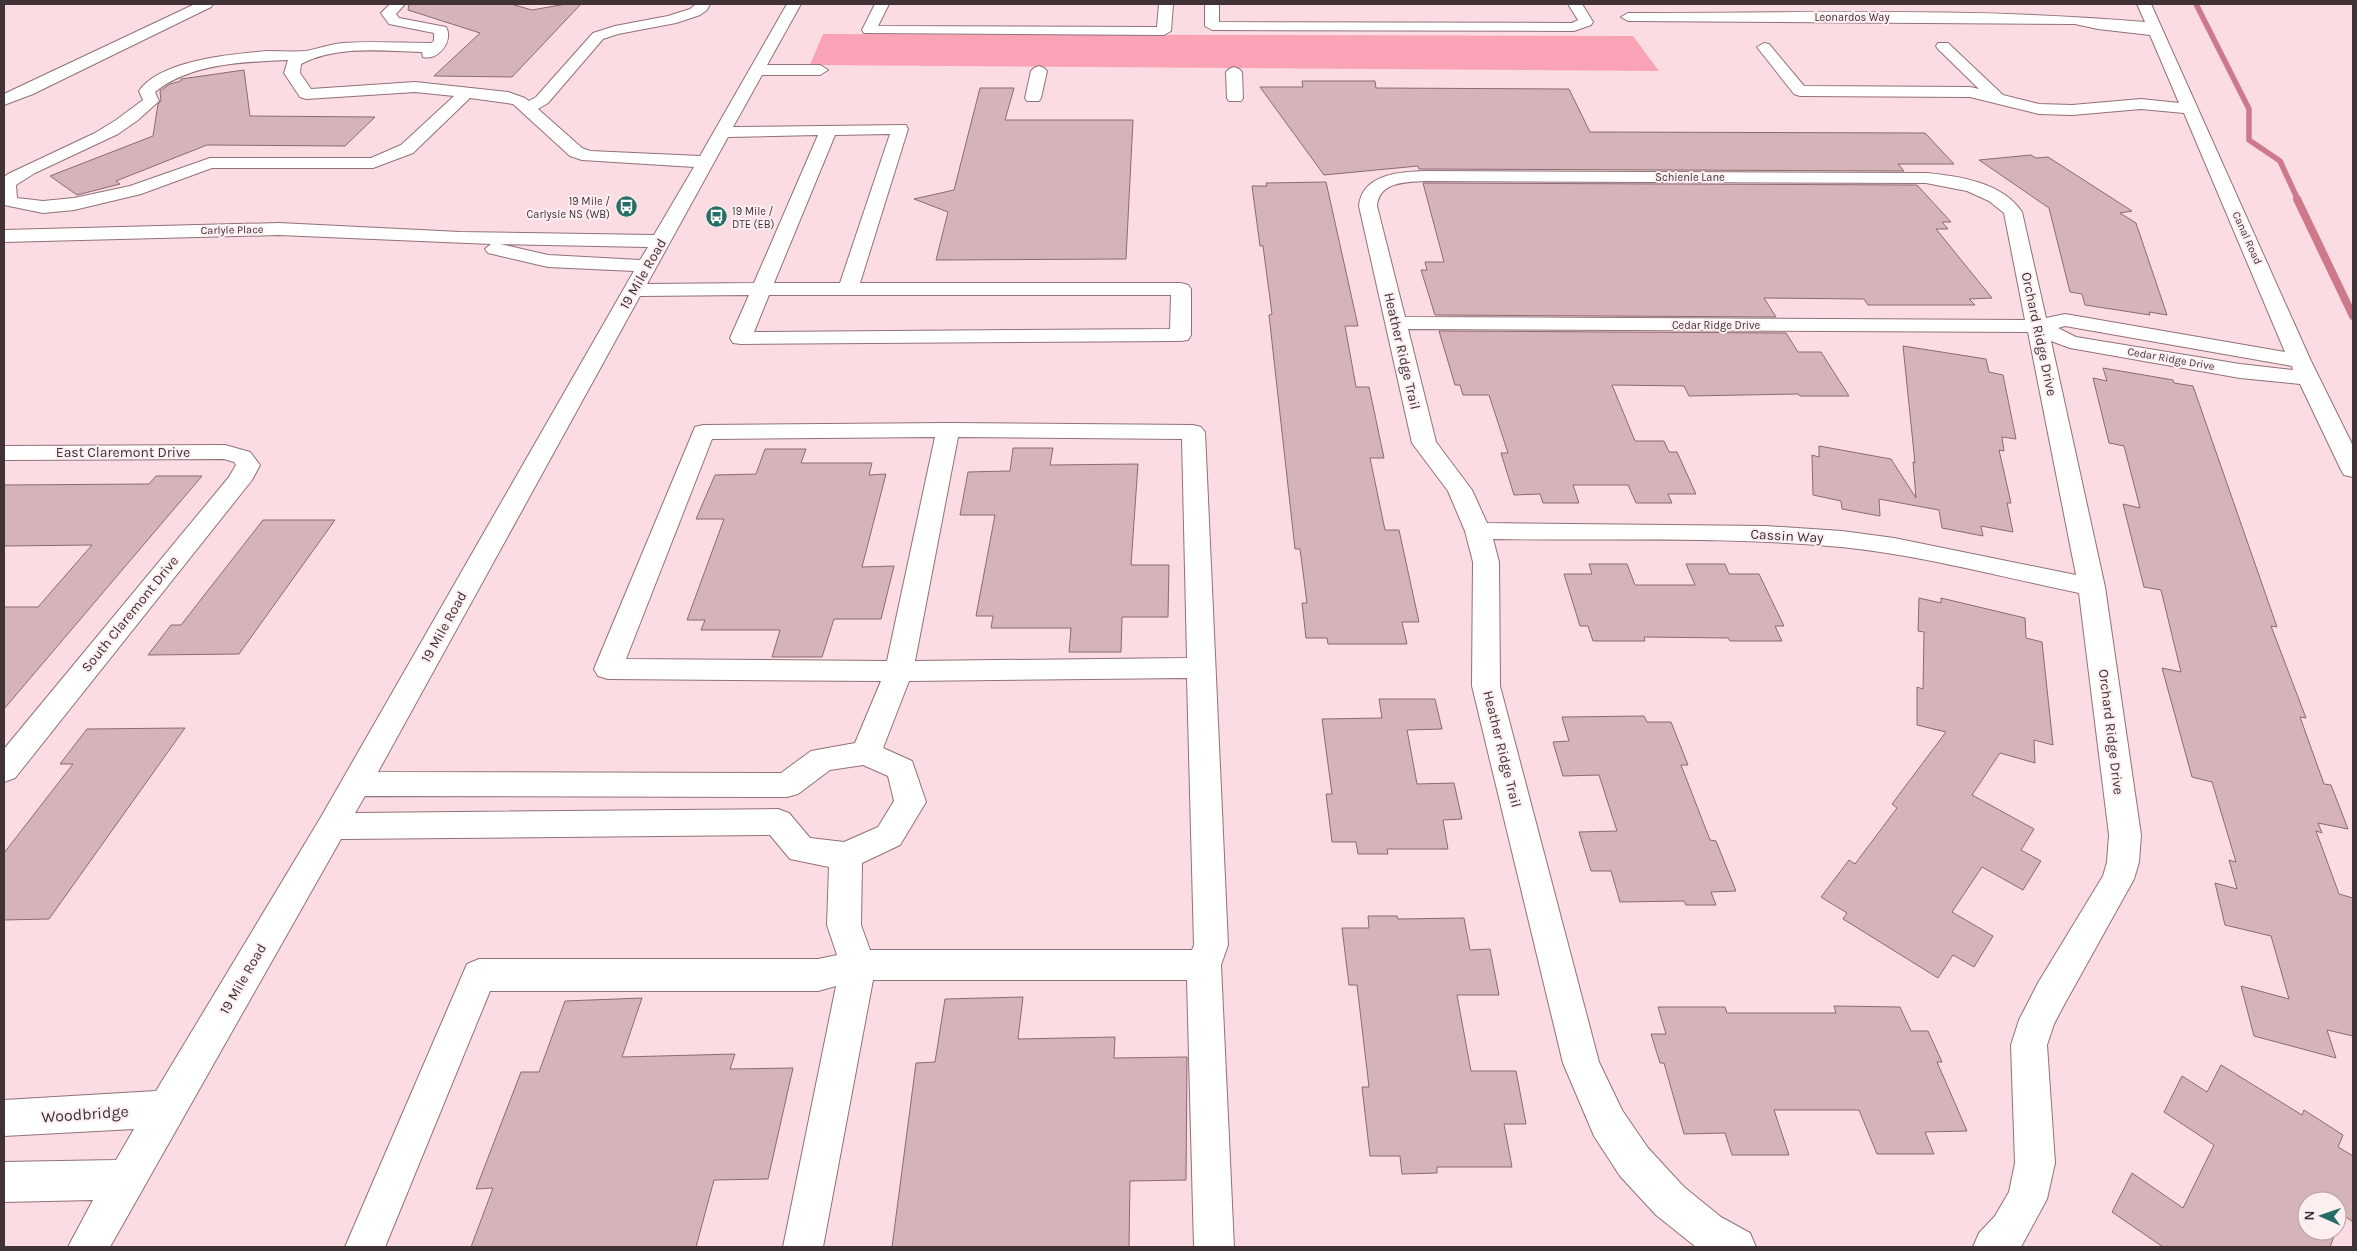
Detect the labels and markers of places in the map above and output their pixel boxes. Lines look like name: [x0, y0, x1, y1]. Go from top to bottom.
place label: 19 Mile / Carlysle NS (WB): [527, 195, 610, 221]
bus stop icon: 19 Mile / Carlysle NS (WB): [614, 195, 638, 219]
bus stop icon: 19 Mile / DTE (EB): [704, 205, 728, 229]
place label: 19 Mile / DTE (EB): [732, 205, 774, 231]

